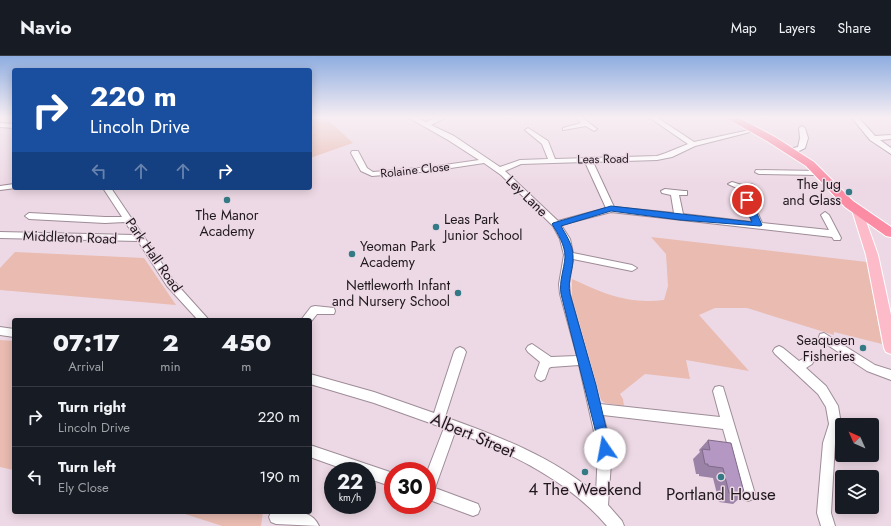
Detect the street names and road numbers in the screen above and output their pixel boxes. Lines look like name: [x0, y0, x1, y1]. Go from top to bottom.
street label: Leas Road: [577, 150, 629, 168]
street label: Rolaine Close: [379, 157, 451, 183]
street label: Ley Lane: [502, 171, 552, 221]
street label: Park Hall Road: [121, 214, 187, 296]
street label: Middleton Road: [23, 225, 117, 249]
street label: Albert Street: [427, 407, 519, 463]

